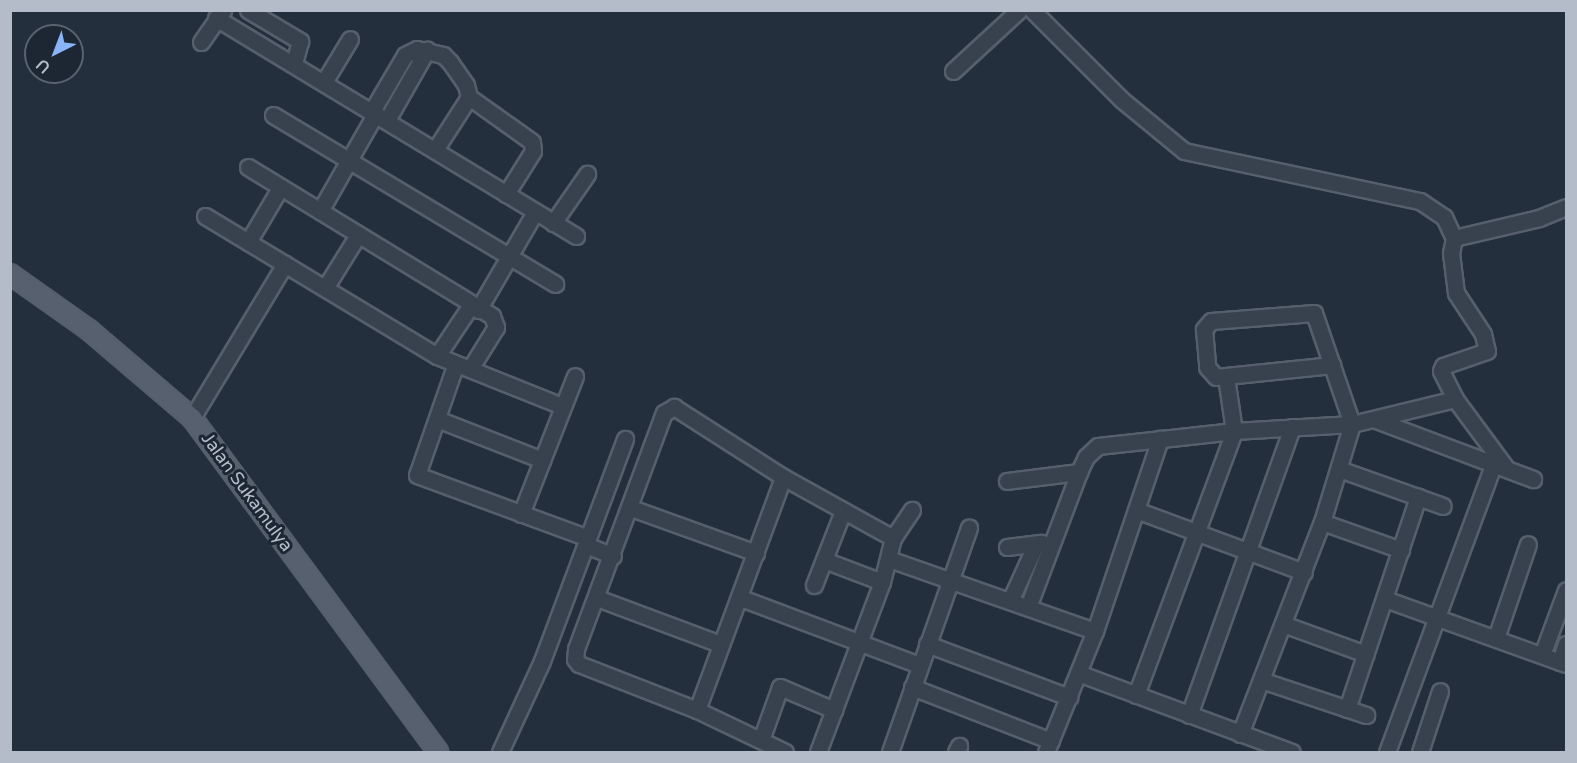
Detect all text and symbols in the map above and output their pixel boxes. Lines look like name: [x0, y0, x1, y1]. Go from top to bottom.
north arrow: [24, 24, 84, 84]
text: U: [32, 54, 55, 77]
street label: Jalan Sukamulya: [197, 428, 297, 556]

